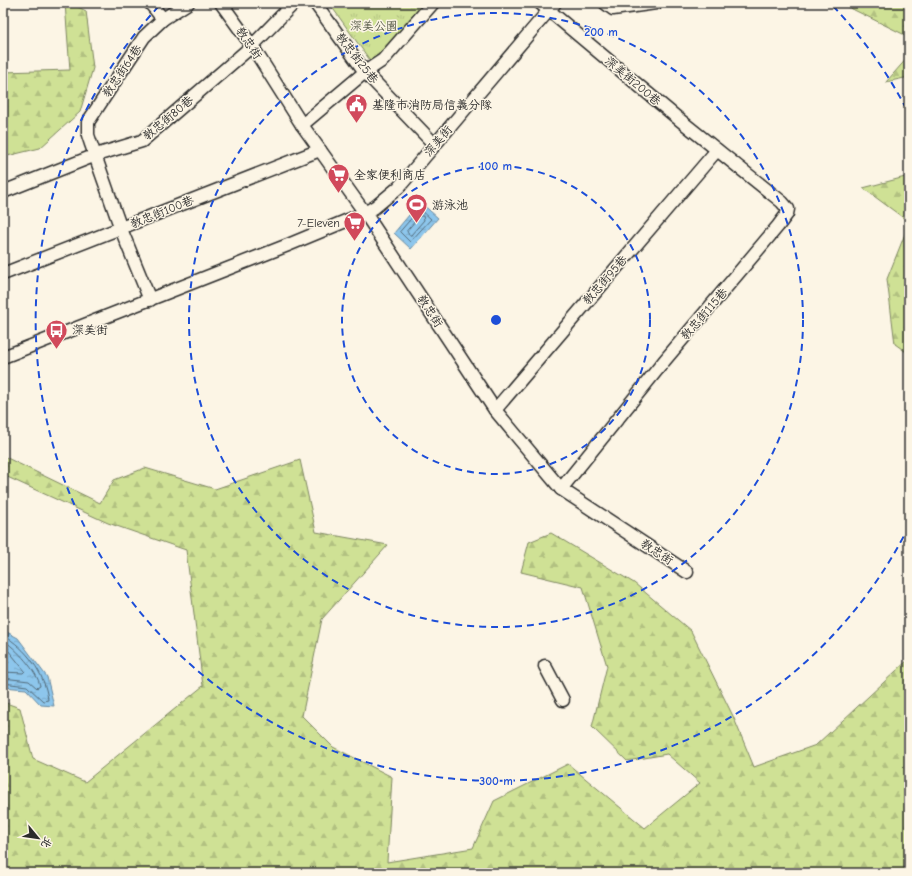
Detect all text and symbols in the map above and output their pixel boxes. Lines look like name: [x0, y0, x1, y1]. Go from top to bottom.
park label: 深美公園: [350, 19, 398, 33]
street label: 教忠街: [233, 24, 265, 62]
text: 200 m: [584, 25, 618, 39]
street label: 教忠街25巷: [333, 30, 381, 86]
street label: 教忠街64巷: [99, 42, 145, 100]
street label: 深美街200巷: [602, 53, 664, 109]
public building icon: 基隆市消防局信義分隊: [344, 92, 370, 125]
street label: 教忠街80巷: [140, 93, 196, 143]
place label: 基隆市消防局信義分隊: [372, 98, 492, 112]
street label: 深美街: [421, 123, 455, 159]
text: 100 m: [480, 159, 512, 173]
supermarket icon: 全家便利商店: [326, 162, 352, 195]
place label: 全家便利商店: [354, 168, 426, 182]
sports icon: 游泳池: [403, 192, 429, 225]
street label: 教忠街100巷: [128, 193, 196, 231]
place label: 游泳池: [432, 198, 468, 212]
supermarket icon: 7-Eleven: [342, 210, 368, 243]
place label: 7-Eleven: [297, 216, 340, 230]
street label: 教忠街95巷: [580, 252, 630, 308]
street label: 教忠街115巷: [678, 285, 730, 343]
street label: 教忠街: [414, 292, 446, 330]
centre of rings: [489, 313, 503, 327]
bus stop icon: 深美街: [43, 317, 69, 350]
place label: 深美街: [72, 323, 108, 337]
street label: 教忠街: [638, 536, 676, 568]
text: 300 m: [479, 774, 513, 788]
north arrow: [18, 818, 58, 858]
text: 北: [38, 835, 55, 851]

